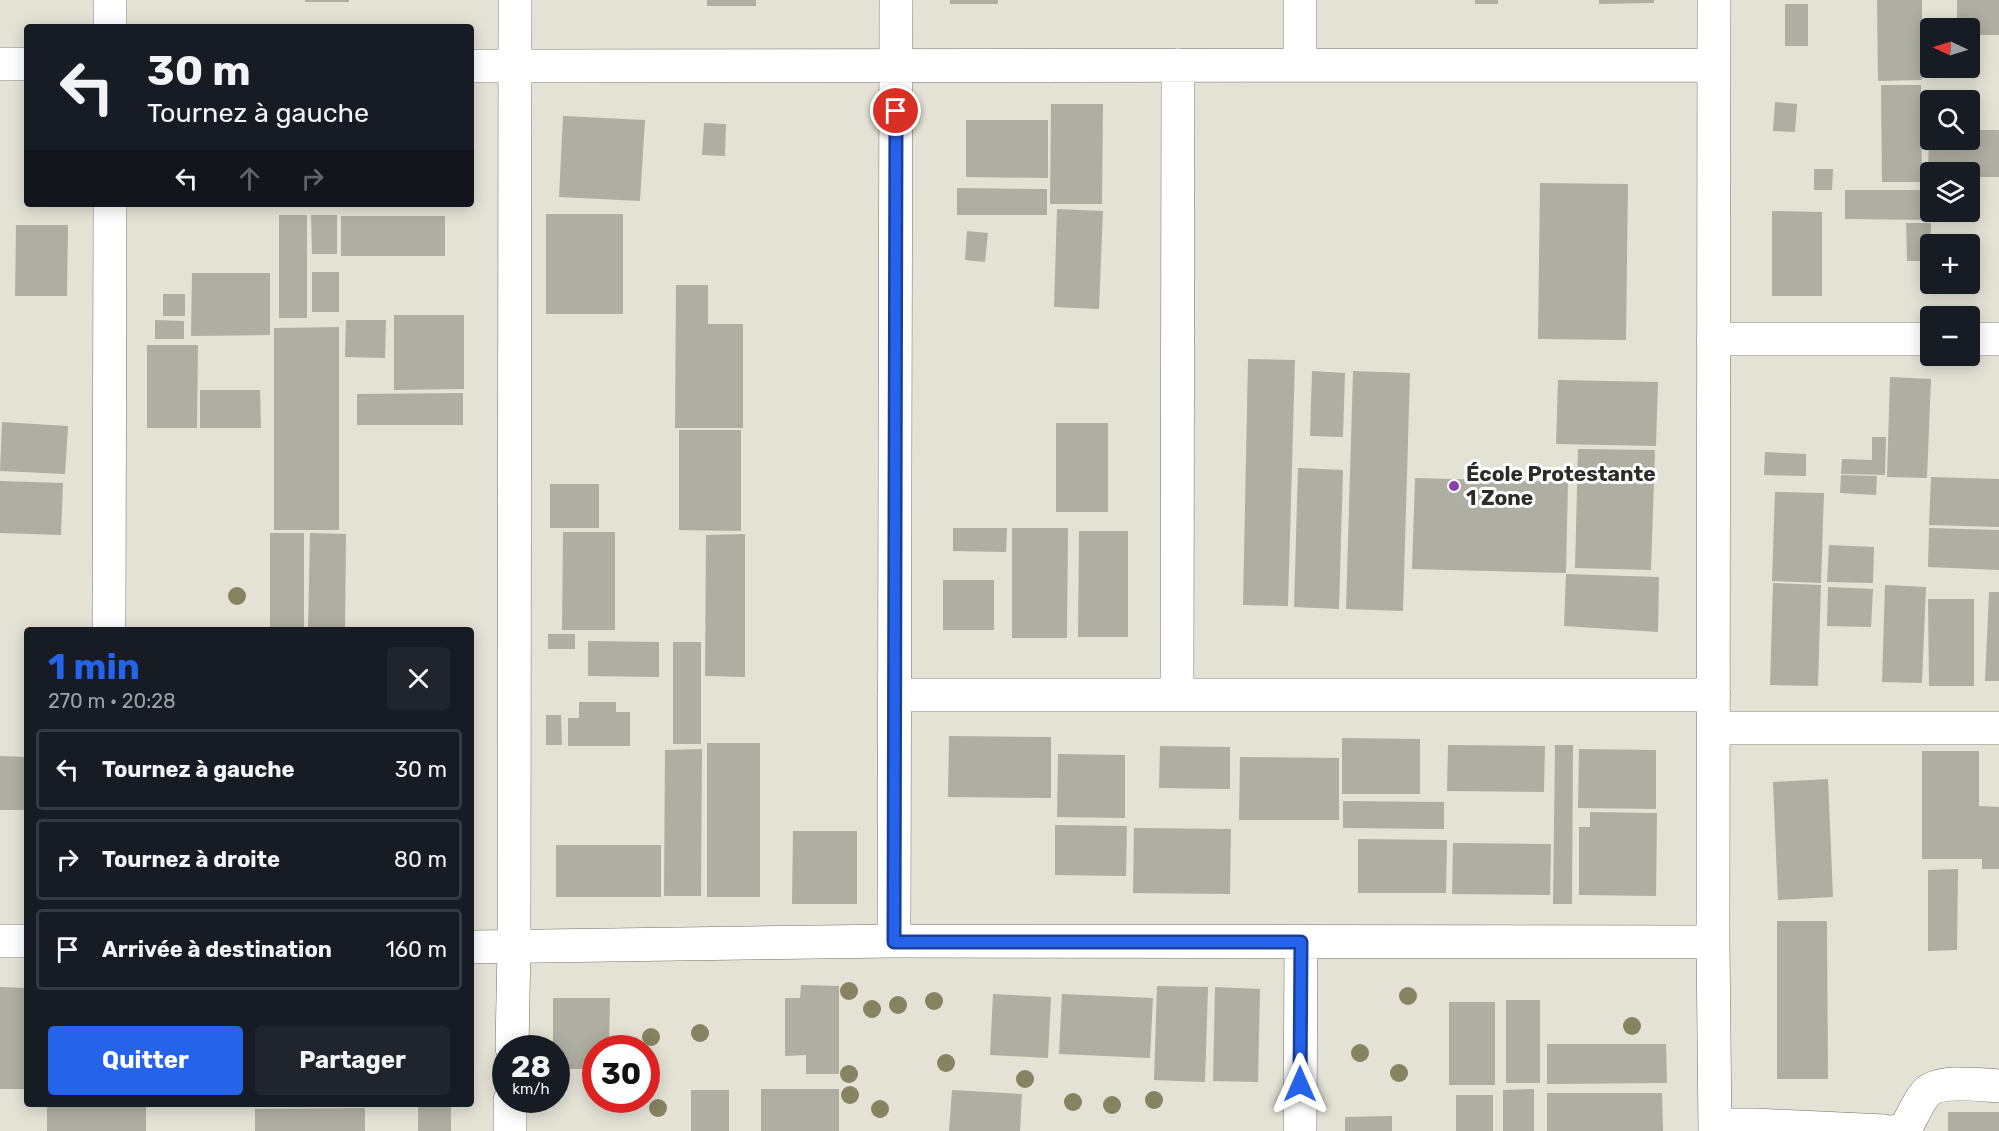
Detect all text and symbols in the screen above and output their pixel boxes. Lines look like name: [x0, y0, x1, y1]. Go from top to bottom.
north arrow: [1920, 18, 1980, 78]
map controls: [1920, 18, 1980, 366]
text: 30 m: [147, 46, 251, 96]
icon: left: [48, 48, 126, 126]
pin: [870, 85, 921, 136]
button: search: [1920, 90, 1980, 150]
icon: arrive: [879, 94, 912, 127]
text: Tournez à gauche: [147, 97, 369, 129]
icon: left: [170, 162, 203, 195]
icon: ahead: [233, 162, 266, 195]
icon: right: [296, 162, 329, 195]
button: layers: [1920, 162, 1980, 222]
button: +: [1920, 234, 1980, 294]
button: −: [1920, 306, 1980, 366]
place label: École Protestante 1 Zone: [1466, 461, 1656, 510]
marker: École Protestante 1 Zone: [1447, 479, 1461, 493]
text: 1 min: [48, 645, 140, 688]
button: close: [387, 647, 450, 710]
text: 270 m · 20:28: [48, 689, 176, 713]
icon: left: [51, 753, 84, 786]
text: Tournez à gauche: [102, 756, 295, 783]
text: 30 m: [395, 756, 447, 783]
icon: right: [51, 843, 84, 876]
text: Tournez à droite: [102, 846, 280, 873]
text: 80 m: [394, 846, 447, 873]
icon: arrive: [51, 933, 84, 966]
text: Arrivée à destination: [102, 936, 332, 963]
text: 160 m: [385, 936, 447, 963]
button: Quitter: [48, 1026, 243, 1095]
button: Partager: [255, 1026, 450, 1095]
speed limit sign: 30: [582, 1035, 660, 1113]
text: 28: [511, 1049, 551, 1085]
position arrow: [1268, 1052, 1332, 1116]
text: km/h: [512, 1080, 550, 1098]

